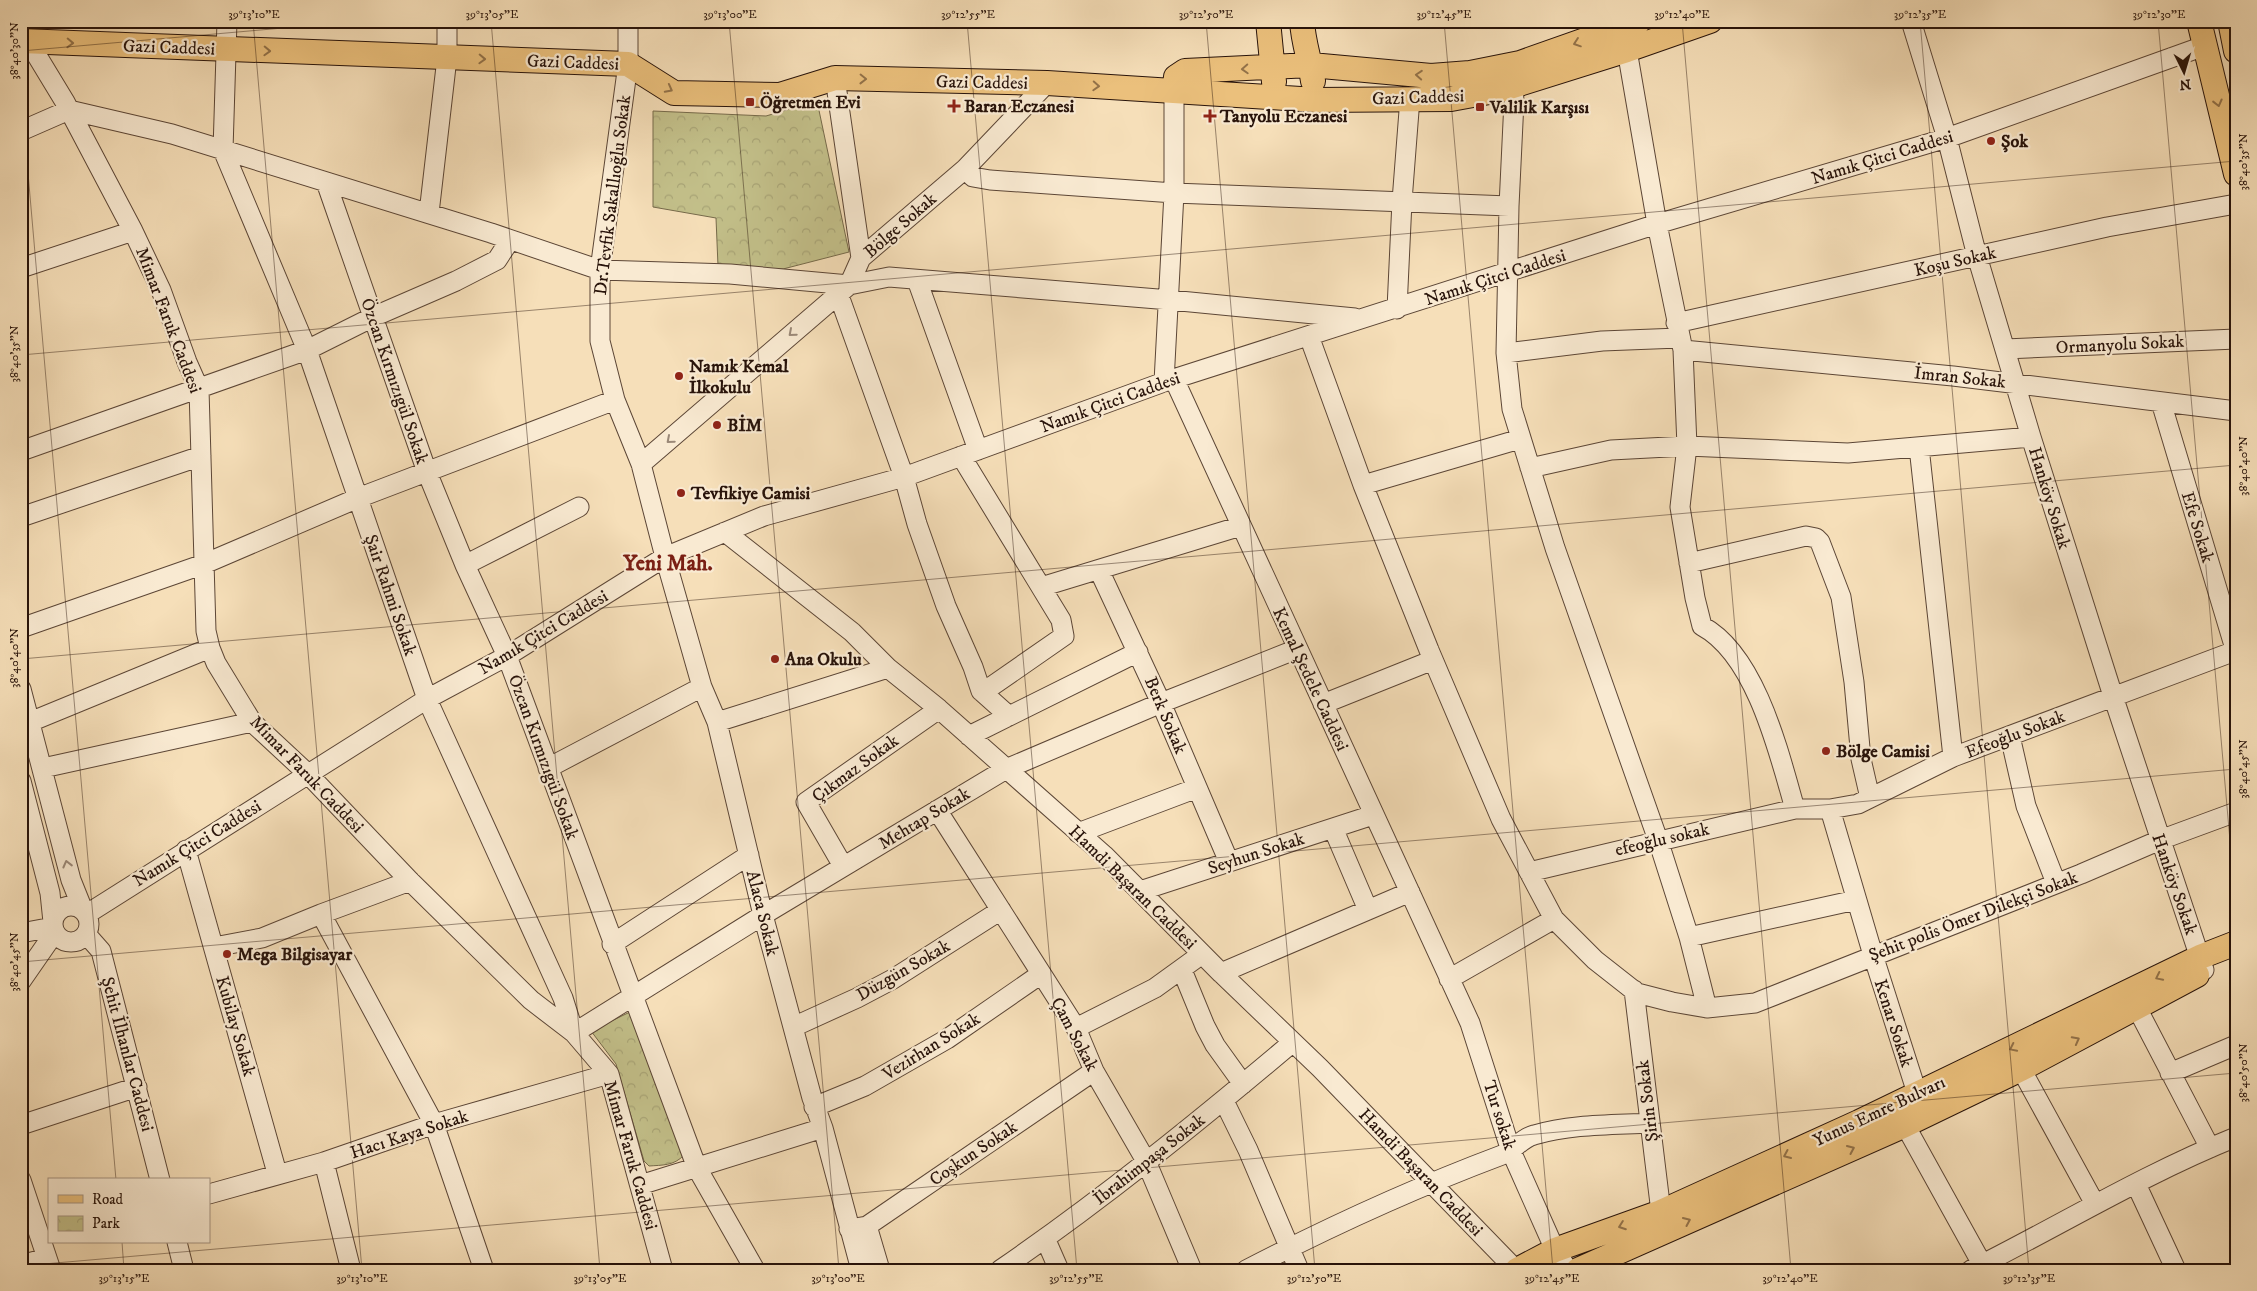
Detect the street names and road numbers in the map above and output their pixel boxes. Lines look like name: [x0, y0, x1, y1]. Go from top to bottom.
street label: Gazi Caddesi: [122, 35, 215, 61]
street label: Gazi Caddesi: [526, 50, 619, 76]
street label: Gazi Caddesi: [936, 71, 1028, 95]
street label: Gazi Caddesi: [1372, 85, 1465, 111]
street label: Dr.Tevfik Sakallıoğlu Sokak: [590, 94, 636, 297]
street label: Namık Çitci Caddesi: [1809, 126, 1956, 190]
street label: Bölge Sokak: [860, 188, 942, 263]
street label: Koşu Sokak: [1912, 242, 1998, 282]
street label: Mimar Faruk Caddesi: [130, 244, 206, 397]
street label: Namık Çitci Caddesi: [1422, 245, 1569, 311]
street label: Özcan Kırmızıgül Sokak: [355, 295, 433, 467]
street label: Ormanyolu Sokak: [2055, 331, 2185, 359]
street label: İmran Sokak: [1913, 361, 2007, 394]
street label: Namık Çitci Caddesi: [1037, 367, 1183, 438]
street label: Hanköy Sokak: [2023, 445, 2075, 552]
street label: Efe Sokak: [2176, 489, 2218, 566]
street label: Şair Rahmi Sokak: [359, 532, 421, 659]
street label: Namık Çitci Caddesi: [475, 586, 612, 680]
street label: Kemal Şedele Caddesi: [1267, 604, 1353, 755]
street label: Özcan Kırmızıgül Sokak: [503, 672, 583, 843]
street label: Berk Sokak: [1139, 673, 1191, 757]
street label: Efeoğlu Sokak: [1962, 706, 2068, 764]
street label: Mimar Faruk Caddesi: [245, 711, 368, 838]
street label: Çıkmaz Sokak: [808, 730, 903, 808]
street label: Mehtap Sokak: [875, 783, 974, 855]
street label: Namık Çitci Caddesi: [129, 796, 266, 892]
street label: efeoğlu sokak: [1613, 818, 1712, 862]
street label: Hamdi Başaran Caddesi: [1064, 821, 1201, 955]
street label: Seyhun Sokak: [1205, 828, 1307, 880]
street label: Hanköy Sokak: [2146, 831, 2202, 938]
street label: Şehit polis Ömer Dilekçi Sokak: [1866, 867, 2081, 967]
street label: Alaca Sokak: [741, 868, 783, 958]
street label: Düzgün Sokak: [853, 935, 954, 1006]
street label: Şehit İlhanlar Caddesi: [96, 974, 159, 1134]
street label: Kubilay Sokak: [210, 974, 260, 1079]
street label: Kenar Sokak: [1869, 977, 1918, 1070]
street label: Çam Sokak: [1045, 994, 1103, 1075]
street label: Vezirhan Sokak: [878, 1008, 984, 1086]
street label: Şirin Sokak: [1632, 1059, 1664, 1143]
street label: Yunus Emre Bulvarı: [1810, 1072, 1949, 1152]
street label: Mimar Faruk Caddesi: [598, 1078, 662, 1233]
street label: Tur sokak: [1478, 1078, 1521, 1153]
street label: Hamdi Başaran Caddesi: [1353, 1104, 1487, 1241]
street label: Hacı Kaya Sokak: [347, 1105, 471, 1164]
street label: İbrahimpaşa Sokak: [1089, 1109, 1210, 1210]
street label: Coşkun Sokak: [925, 1116, 1022, 1191]

